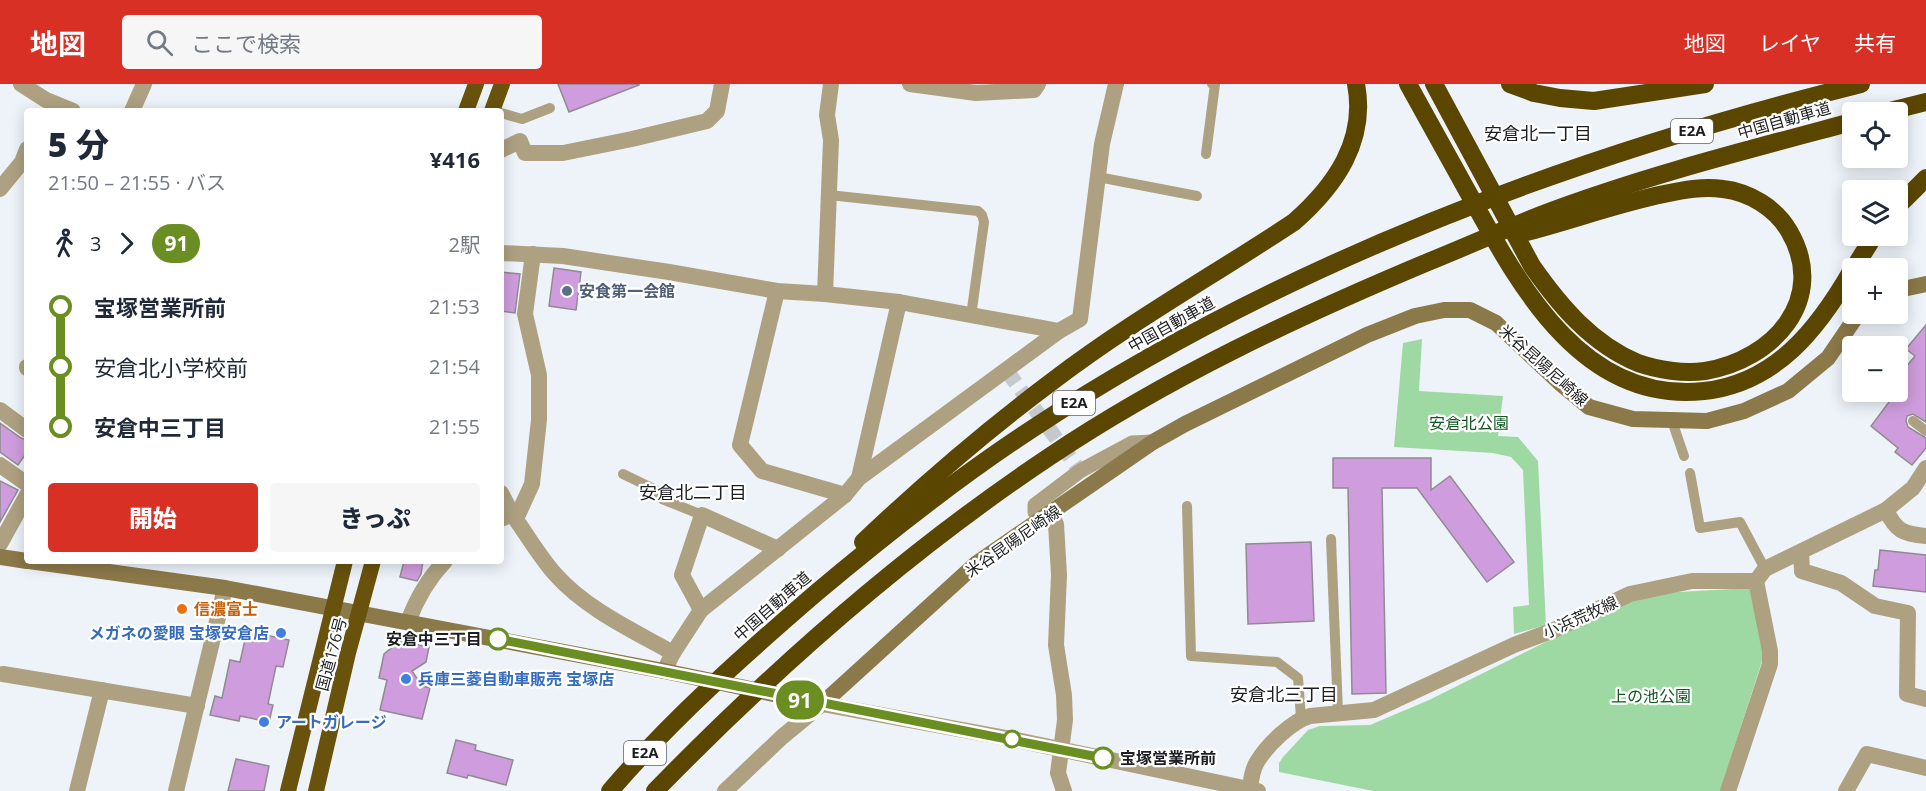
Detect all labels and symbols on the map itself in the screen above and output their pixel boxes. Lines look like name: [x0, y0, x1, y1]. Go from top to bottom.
street label: 中国自動車道: [1735, 96, 1833, 144]
road number: E2A: [1671, 119, 1713, 143]
district label: 安倉北一丁目: [1484, 121, 1592, 145]
place label: 安食第一会館: [579, 280, 675, 302]
marker: 安食第一会館: [560, 284, 574, 298]
street label: 中国自動車道: [1124, 291, 1218, 357]
street label: 米谷昆陽尼崎線: [1495, 319, 1593, 411]
road number: E2A: [1053, 391, 1095, 415]
park label: 安倉北公園: [1429, 412, 1509, 434]
district label: 安倉北二丁目: [639, 480, 747, 504]
street label: 米谷昆陽尼崎線: [961, 500, 1065, 582]
street label: 中国自動車道: [729, 566, 815, 646]
street label: 小浜荒牧線: [1539, 591, 1621, 643]
place label: 信濃富士: [193, 598, 258, 620]
marker: 信濃富士: [175, 602, 189, 616]
street label: 国道176号: [311, 615, 351, 693]
place label: メガネの愛眼 宝塚安倉店: [89, 622, 269, 644]
marker: メガネの愛眼 宝塚安倉店: [274, 626, 288, 640]
place label: 安倉中三丁目: [386, 628, 482, 650]
marker: 安倉中三丁目: [487, 628, 509, 650]
place label: 兵庫三菱自動車販売 宝塚店: [418, 668, 614, 690]
marker: 兵庫三菱自動車販売 宝塚店: [399, 672, 413, 686]
line badge: 91: [773, 680, 827, 720]
district label: 安倉北三丁目: [1230, 682, 1338, 706]
park label: 上の池公園: [1611, 685, 1691, 707]
place label: アートガレージ: [276, 711, 387, 733]
marker: アートガレージ: [257, 715, 271, 729]
unlabelled marker: [1003, 730, 1021, 748]
road number: E2A: [624, 741, 666, 765]
marker: 宝塚営業所前: [1092, 747, 1114, 769]
place label: 宝塚営業所前: [1120, 747, 1216, 769]

